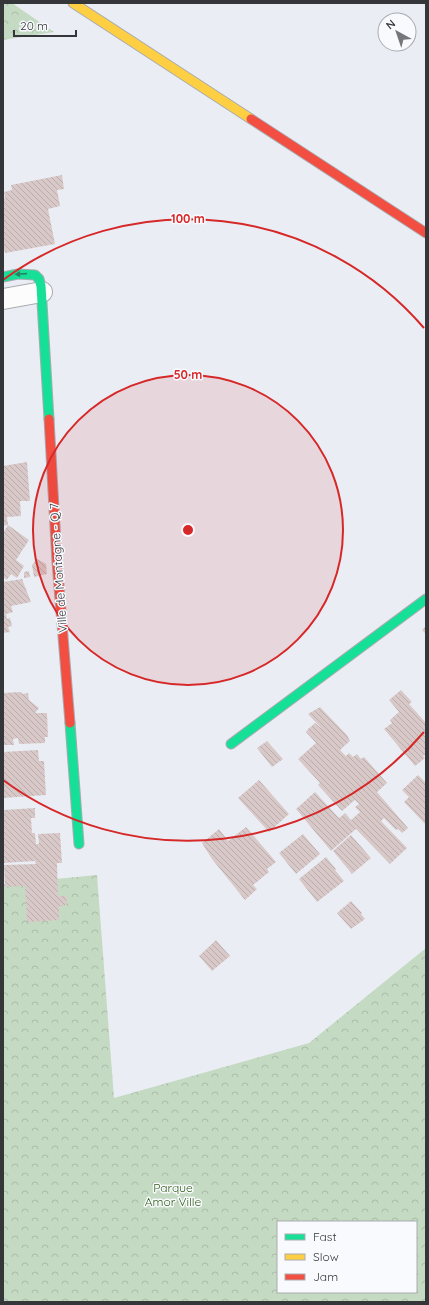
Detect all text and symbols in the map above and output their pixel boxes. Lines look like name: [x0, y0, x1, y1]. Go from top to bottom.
scale bar: [14, 12, 76, 38]
north arrow: [377, 12, 417, 52]
text: N: [383, 16, 398, 32]
text: 20 m: [20, 18, 48, 33]
text: 100 m: [171, 211, 205, 226]
one-way arrow: [15, 271, 27, 278]
text: 50 m: [174, 367, 202, 382]
street label: Ville de Montagne - Q 7: [46, 503, 70, 633]
centre of rings: [181, 523, 195, 537]
park label: Parque Amor Ville: [145, 1180, 202, 1209]
legend: [277, 1221, 417, 1293]
text: Fast: [313, 1229, 337, 1244]
text: Slow: [313, 1249, 339, 1264]
text: Jam: [313, 1269, 338, 1284]

